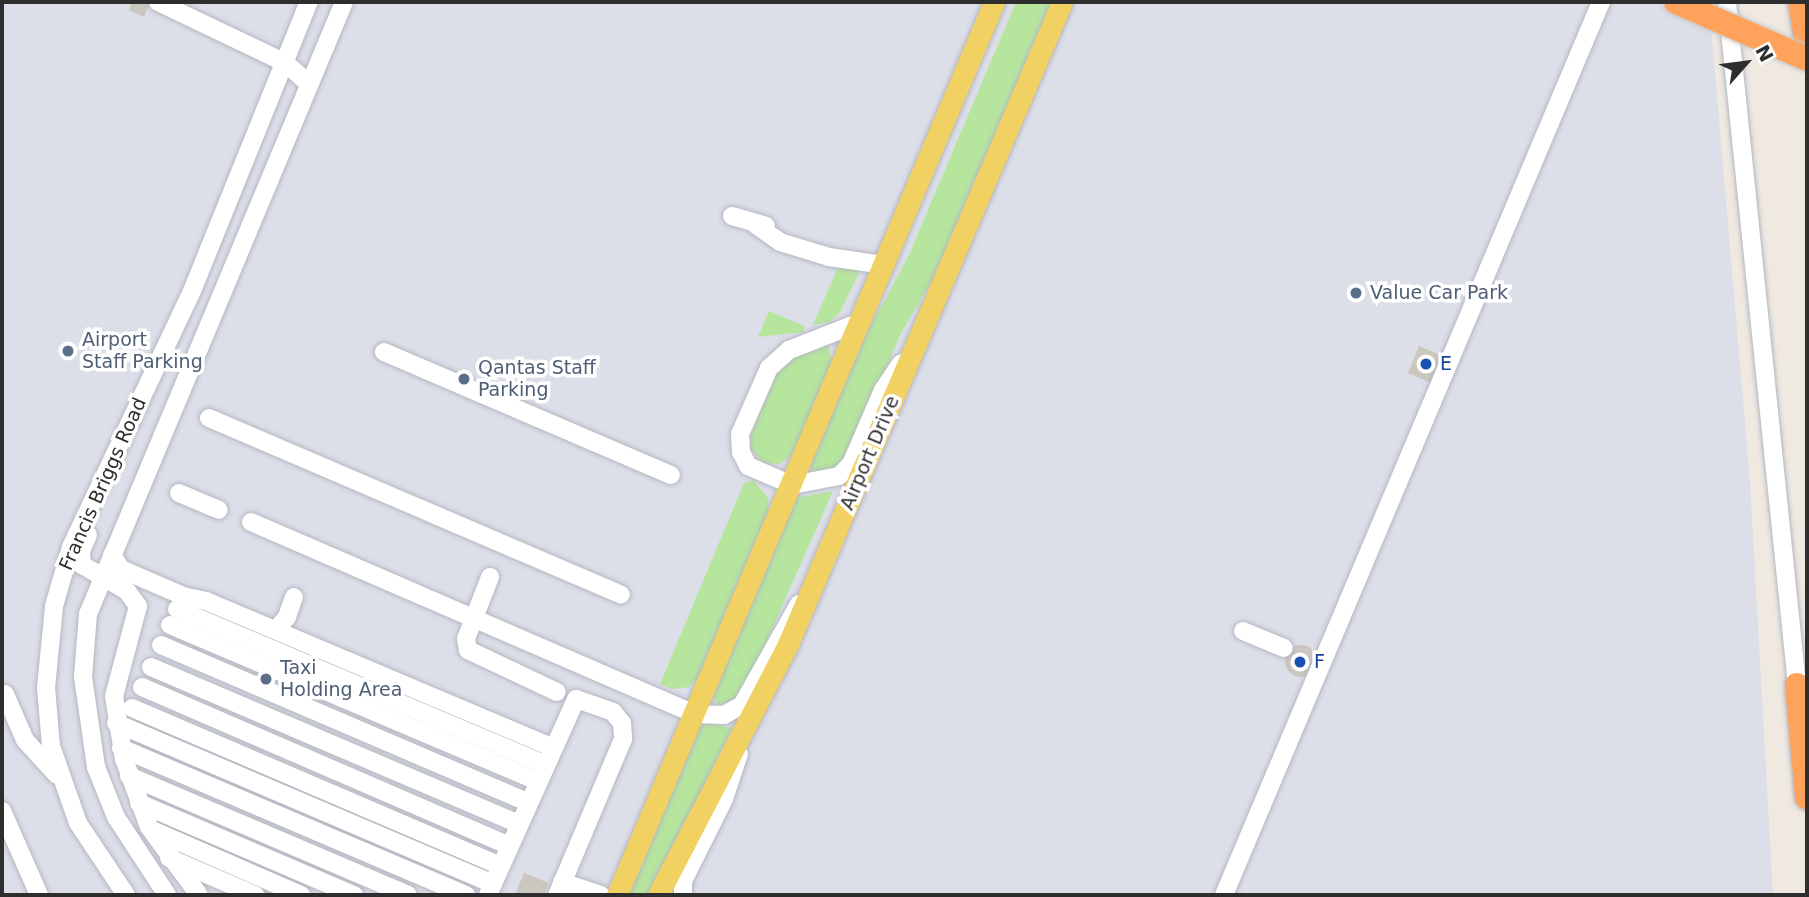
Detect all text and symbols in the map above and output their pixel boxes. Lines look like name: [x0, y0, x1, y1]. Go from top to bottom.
north arrow: [1711, 28, 1781, 98]
text: N: [1751, 41, 1778, 65]
place label: Value Car Park: [1370, 282, 1508, 304]
marker: Value Car Park: [1348, 285, 1364, 301]
place label: Airport Staff Parking: [82, 329, 203, 373]
marker: Airport Staff Parking: [60, 343, 76, 359]
place label: E: [1440, 353, 1452, 375]
marker: E: [1418, 356, 1434, 372]
place label: Qantas Staff Parking: [478, 357, 596, 401]
marker: Qantas Staff Parking: [456, 371, 472, 387]
street label: Airport Drive: [836, 393, 904, 513]
street label: Francis Briggs Road: [55, 394, 151, 574]
place label: F: [1314, 651, 1325, 673]
marker: F: [1292, 654, 1308, 670]
place label: Taxi Holding Area: [280, 657, 402, 701]
marker: Taxi Holding Area: [258, 671, 274, 687]

